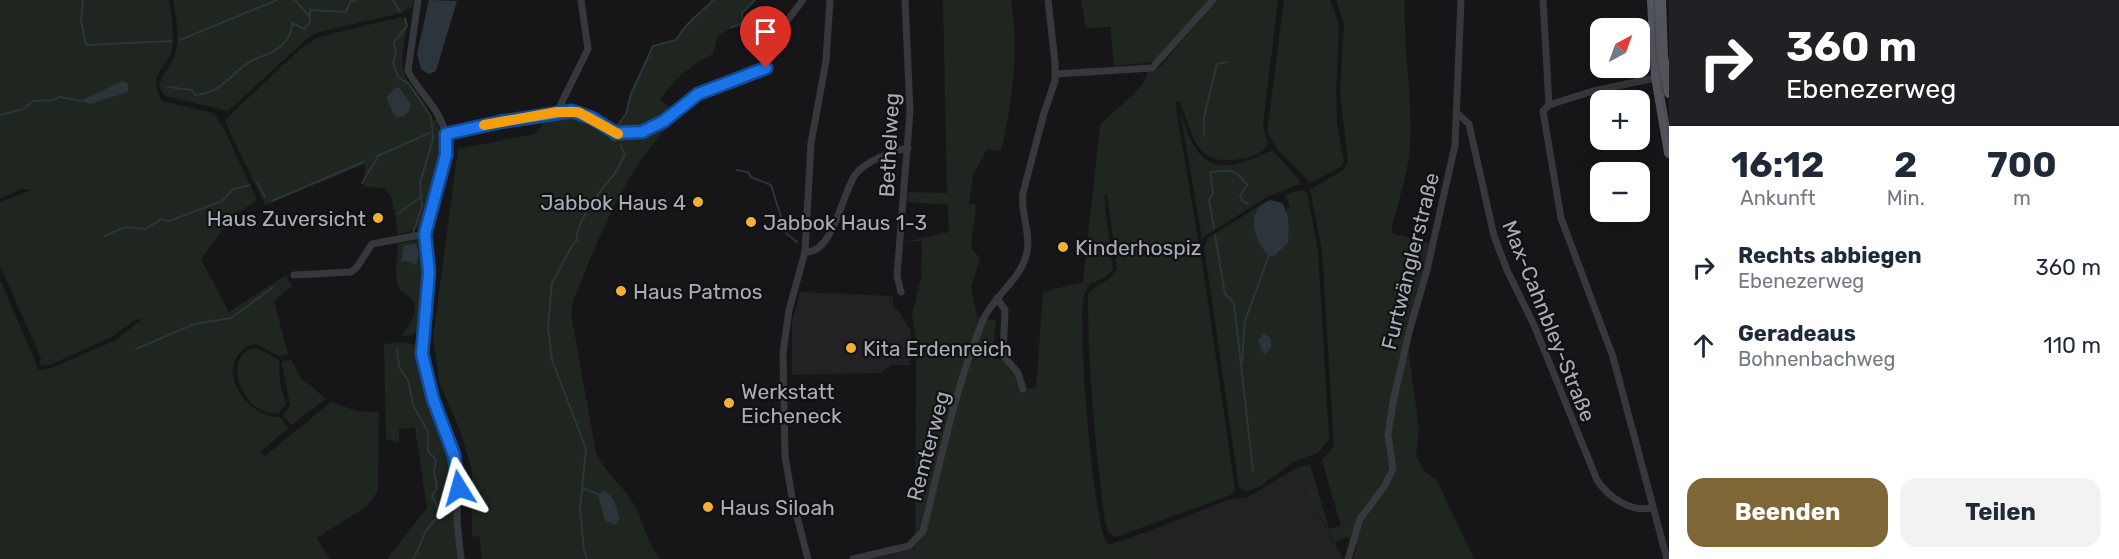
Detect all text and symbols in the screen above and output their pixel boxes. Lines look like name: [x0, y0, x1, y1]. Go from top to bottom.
pin: [740, 6, 791, 68]
icon: arrive: [749, 15, 782, 48]
north arrow: [1590, 18, 1650, 78]
map controls: [1590, 18, 1650, 222]
text: 360 m: [1786, 22, 1917, 72]
icon: right: [1687, 24, 1765, 102]
text: Ebenezerweg: [1786, 73, 1956, 105]
button: +: [1590, 90, 1650, 150]
street label: Bethelweg: [874, 92, 904, 198]
text: 16:12: [1731, 143, 1824, 186]
text: 2: [1894, 143, 1917, 186]
text: 700: [1987, 143, 2057, 186]
button: −: [1590, 162, 1650, 222]
street label: Furtwänglerstraße: [1376, 170, 1444, 352]
text: Ankunft: [1740, 186, 1816, 210]
text: Min.: [1887, 186, 1925, 210]
text: m: [2013, 186, 2031, 210]
place label: Jabbok Haus 4: [540, 190, 686, 215]
marker: Jabbok Haus 4: [691, 195, 705, 209]
place label: Haus Zuversicht: [207, 206, 366, 231]
place label: Jabbok Haus 1-3: [763, 210, 927, 235]
marker: Haus Zuversicht: [371, 211, 385, 225]
marker: Jabbok Haus 1-3: [744, 215, 758, 229]
street label: Max-Cahnbley-Straße: [1497, 217, 1601, 425]
place label: Kinderhospiz: [1075, 235, 1202, 260]
marker: Kinderhospiz: [1056, 240, 1070, 254]
text: Rechts abbiegen: [1738, 242, 1922, 269]
icon: right: [1687, 251, 1720, 284]
text: 360 m: [2036, 254, 2101, 281]
text: Ebenezerweg: [1738, 269, 1864, 293]
place label: Haus Patmos: [633, 279, 763, 304]
marker: Haus Patmos: [614, 284, 628, 298]
text: Geradeaus: [1738, 320, 1856, 347]
icon: ahead: [1687, 329, 1720, 362]
text: 110 m: [2043, 332, 2101, 359]
place label: Kita Erdenreich: [863, 336, 1012, 361]
marker: Kita Erdenreich: [844, 341, 858, 355]
text: Bohnenbachweg: [1738, 347, 1895, 371]
place label: Werkstatt Eicheneck: [741, 379, 842, 428]
street label: Remterweg: [901, 388, 955, 504]
marker: Werkstatt Eicheneck: [722, 396, 736, 410]
position arrow: [427, 456, 491, 520]
button: Beenden: [1687, 478, 1888, 547]
button: Teilen: [1900, 478, 2101, 547]
place label: Haus Siloah: [720, 495, 835, 520]
marker: Haus Siloah: [701, 500, 715, 514]

